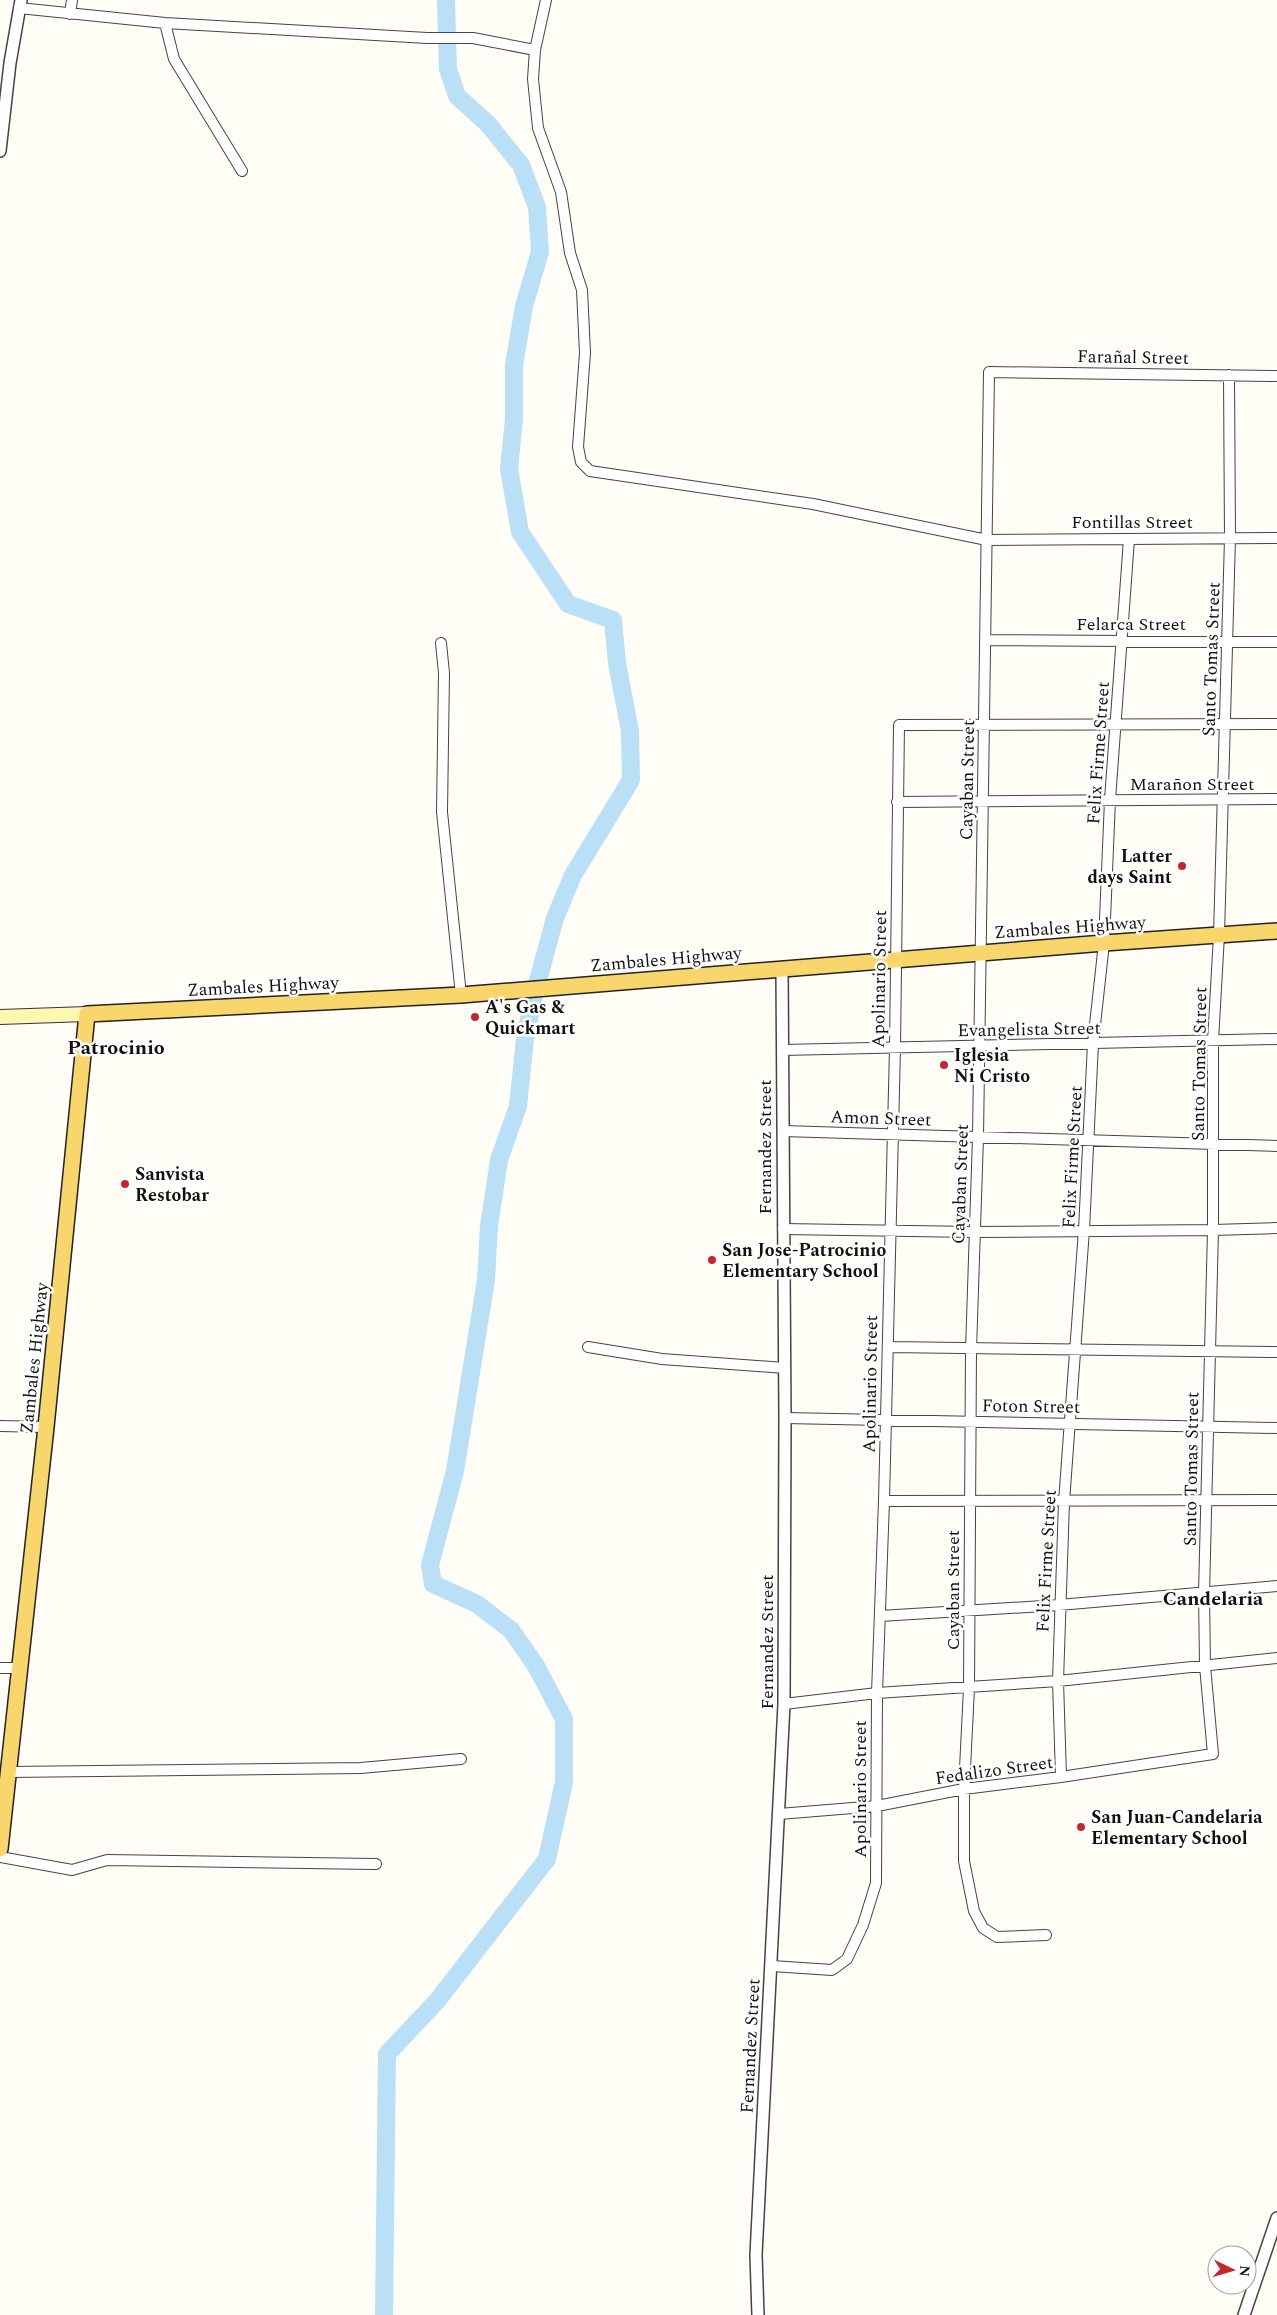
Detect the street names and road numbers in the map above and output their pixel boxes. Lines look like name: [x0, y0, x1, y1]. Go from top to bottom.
street label: Farañal Street: [1077, 343, 1189, 372]
street label: Fontillas Street: [1071, 509, 1193, 536]
street label: Santo Tomas Street: [1195, 581, 1228, 737]
street label: Felarca Street: [1076, 611, 1186, 638]
street label: Felix Firme Street: [1080, 681, 1117, 825]
street label: Cayaban Street: [953, 720, 982, 840]
street label: Marañon Street: [1130, 771, 1254, 798]
street label: Zambales Highway: [993, 909, 1148, 946]
street label: Apolinario Street: [865, 910, 894, 1048]
street label: Zambales Highway: [589, 939, 744, 980]
street label: Zambales Highway: [186, 969, 341, 1004]
street label: Santo Tomas Street: [1185, 987, 1214, 1141]
street label: Evangelista Street: [957, 1015, 1101, 1044]
street label: Fernandez Street: [752, 1079, 779, 1215]
street label: Felix Firme Street: [1055, 1085, 1090, 1229]
street label: Amon Street: [830, 1103, 932, 1134]
street label: Cayaban Street: [945, 1123, 976, 1245]
street label: Zambales Highway: [13, 1280, 56, 1435]
street label: Apolinario Street: [856, 1315, 885, 1453]
street label: Foton Street: [981, 1392, 1080, 1421]
street label: Santo Tomas Street: [1177, 1392, 1206, 1546]
street label: Felix Firme Street: [1029, 1489, 1064, 1633]
street label: Cayaban Street: [940, 1530, 967, 1650]
street label: Fernandez Street: [754, 1574, 781, 1710]
street label: Apolinario Street: [847, 1720, 874, 1858]
street label: Fedalizo Street: [933, 1749, 1055, 1792]
street label: Fernandez Street: [733, 1978, 768, 2114]

